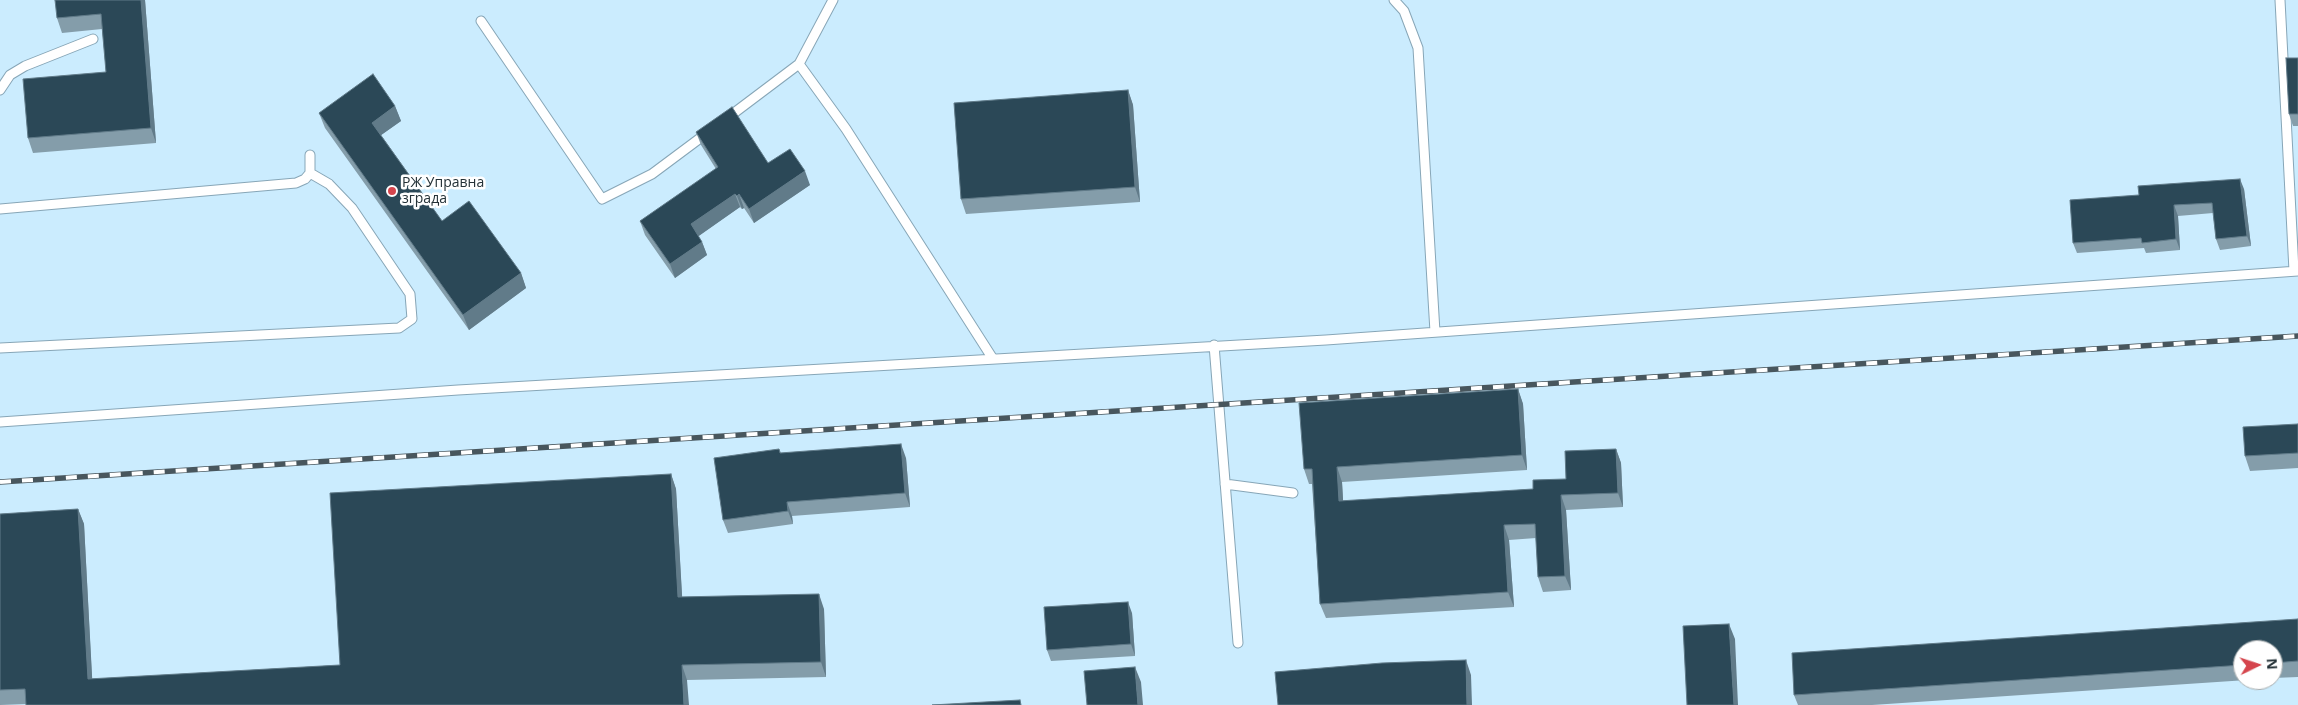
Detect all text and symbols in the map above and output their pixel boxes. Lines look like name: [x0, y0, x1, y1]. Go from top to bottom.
place label: РЖ Управна зграда: [402, 175, 484, 208]
marker: РЖ Управна зграда: [386, 185, 398, 197]
north arrow: [2233, 640, 2283, 690]
text: N: [2263, 658, 2282, 670]

